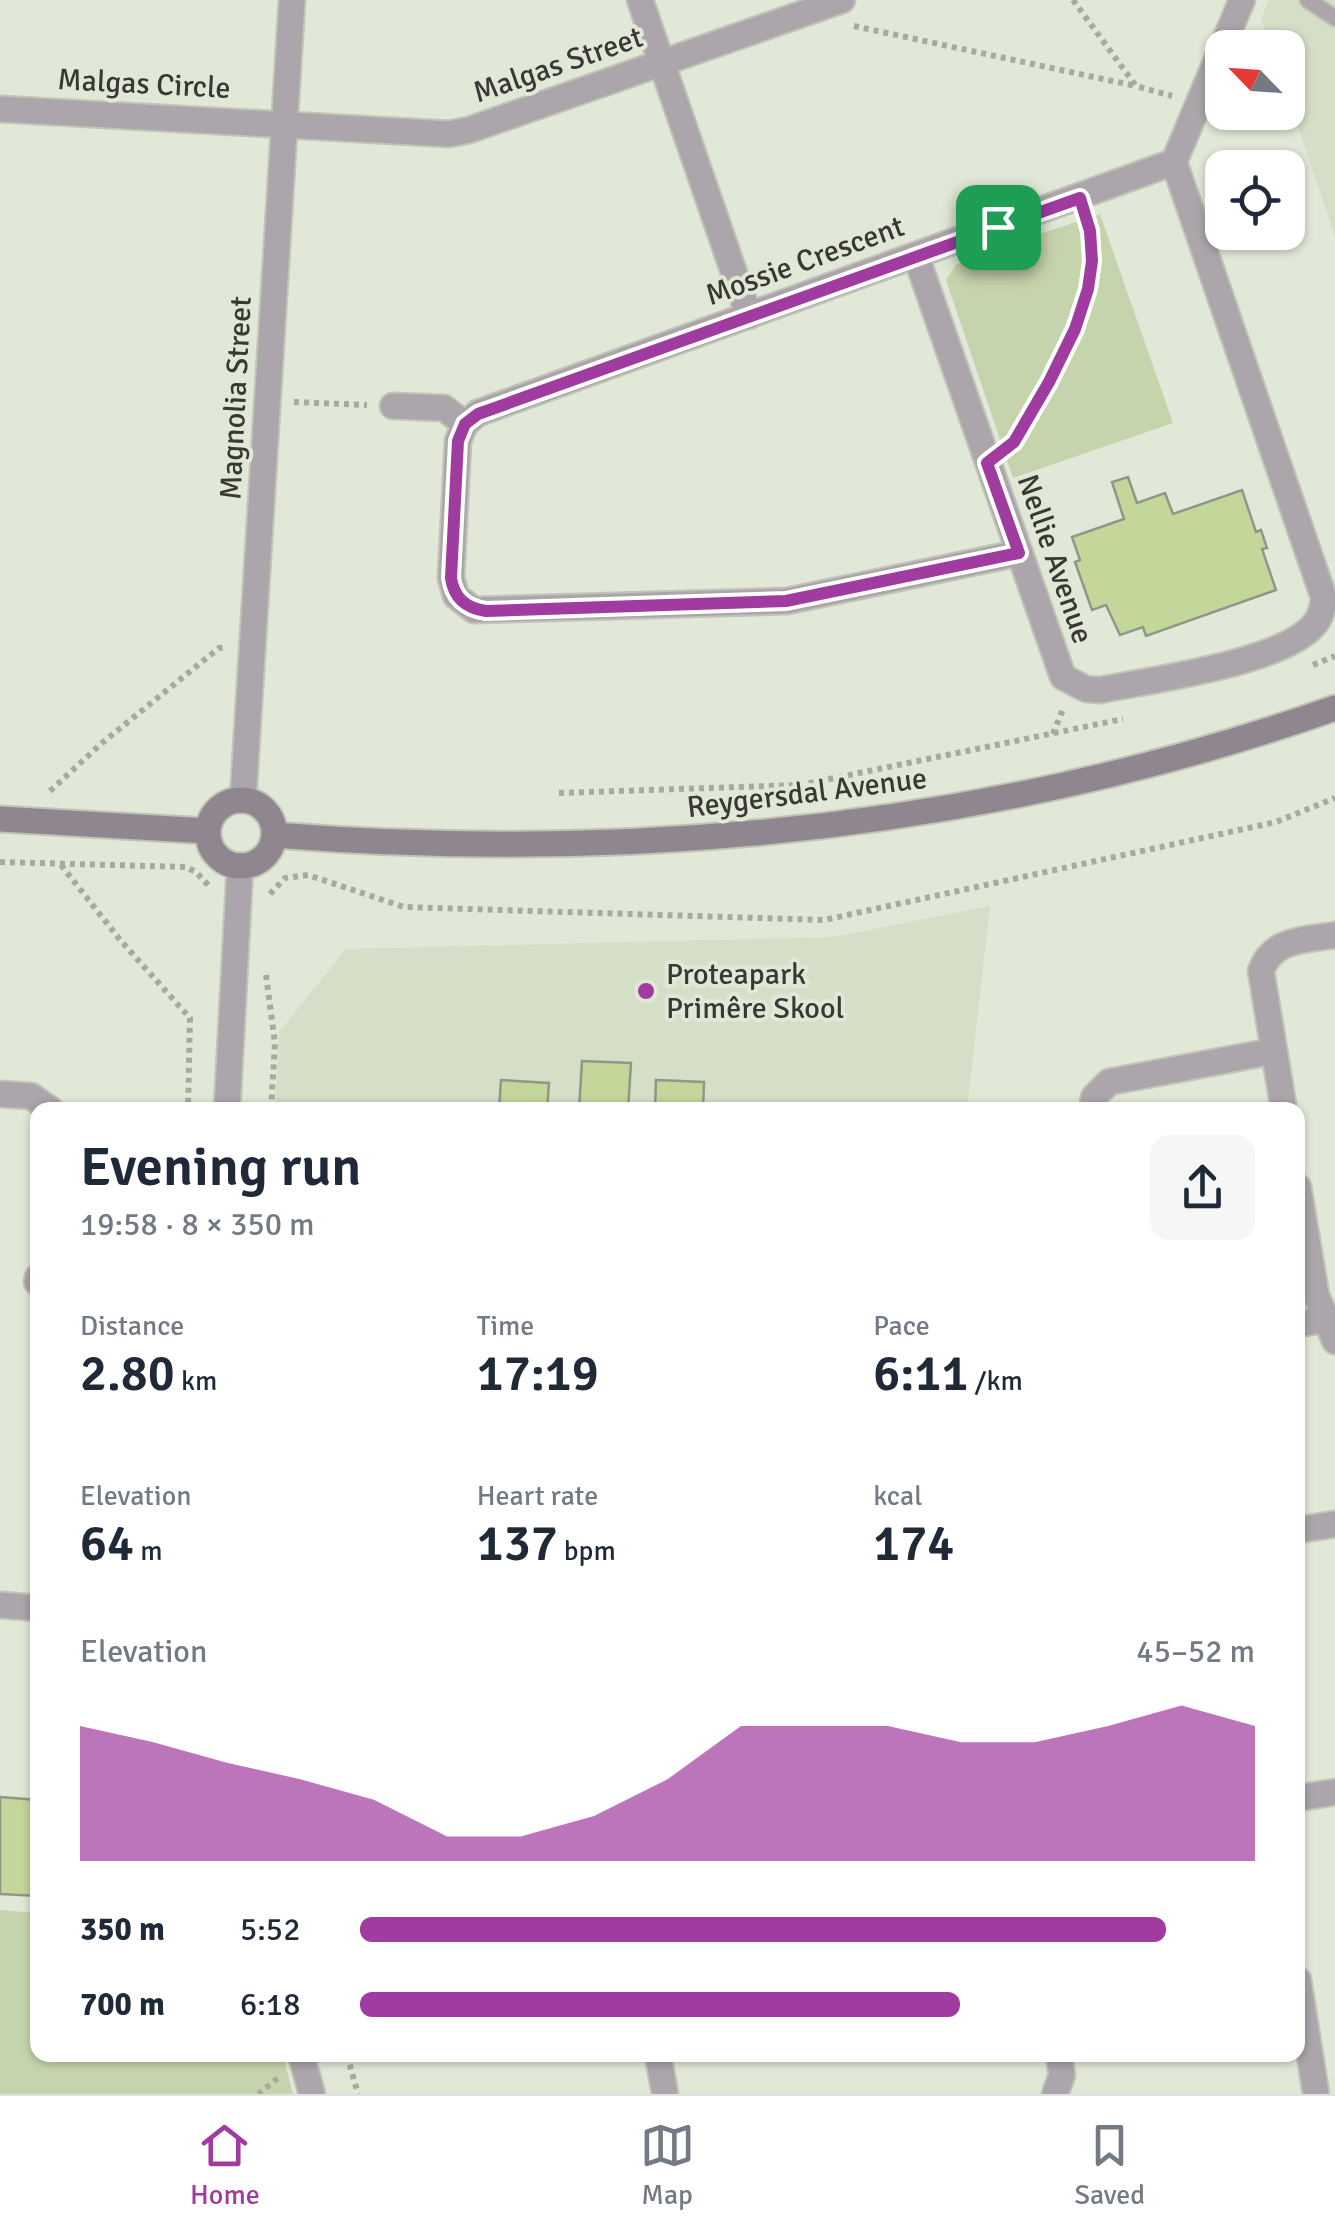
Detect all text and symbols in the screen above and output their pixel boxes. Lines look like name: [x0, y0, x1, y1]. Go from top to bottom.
street label: Malgas Street: [468, 19, 648, 111]
north arrow: [1205, 30, 1305, 130]
map controls: [1205, 30, 1305, 250]
street label: Malgas Circle: [57, 61, 231, 107]
button: locate: [1205, 150, 1305, 250]
pin: [956, 185, 1041, 270]
icon: arrive: [971, 200, 1026, 255]
street label: Mossie Crescent: [701, 208, 909, 314]
street label: Magnolia Street: [212, 295, 260, 501]
street label: Nellie Avenue: [1009, 470, 1101, 648]
street label: Reygersdal Avenue: [685, 760, 929, 826]
place label: Proteapark Primêre Skool: [666, 956, 844, 1027]
marker: Proteapark Primêre Skool: [635, 980, 657, 1002]
text: Evening run: [80, 1133, 361, 1201]
button: share: [1150, 1135, 1255, 1240]
text: 19:58 · 8 × 350 m: [80, 1205, 315, 1244]
text: Distance: [80, 1309, 184, 1343]
text: Time: [477, 1309, 534, 1343]
text: Pace: [873, 1309, 930, 1343]
text: 2.80: [80, 1343, 175, 1405]
text: 17:19: [477, 1343, 599, 1405]
text: 6:11: [873, 1343, 968, 1405]
text: km: [175, 1364, 217, 1398]
text: /km: [968, 1364, 1023, 1398]
text: Elevation: [80, 1479, 192, 1513]
text: Heart rate: [477, 1479, 598, 1513]
text: kcal: [873, 1479, 922, 1513]
text: 64: [80, 1513, 134, 1575]
text: 137: [477, 1513, 558, 1575]
text: 174: [873, 1513, 954, 1575]
text: m: [134, 1534, 163, 1568]
text: bpm: [558, 1534, 616, 1568]
text: Elevation: [80, 1632, 207, 1671]
text: 45–52 m: [1136, 1632, 1255, 1671]
text: 350 m: [80, 1910, 165, 1949]
text: 5:52: [240, 1910, 300, 1949]
text: 700 m: [80, 1985, 165, 2024]
text: 6:18: [240, 1985, 300, 2024]
tab: Home: [190, 2118, 260, 2212]
tab: Map: [640, 2118, 695, 2212]
tab: Saved: [1075, 2118, 1145, 2212]

